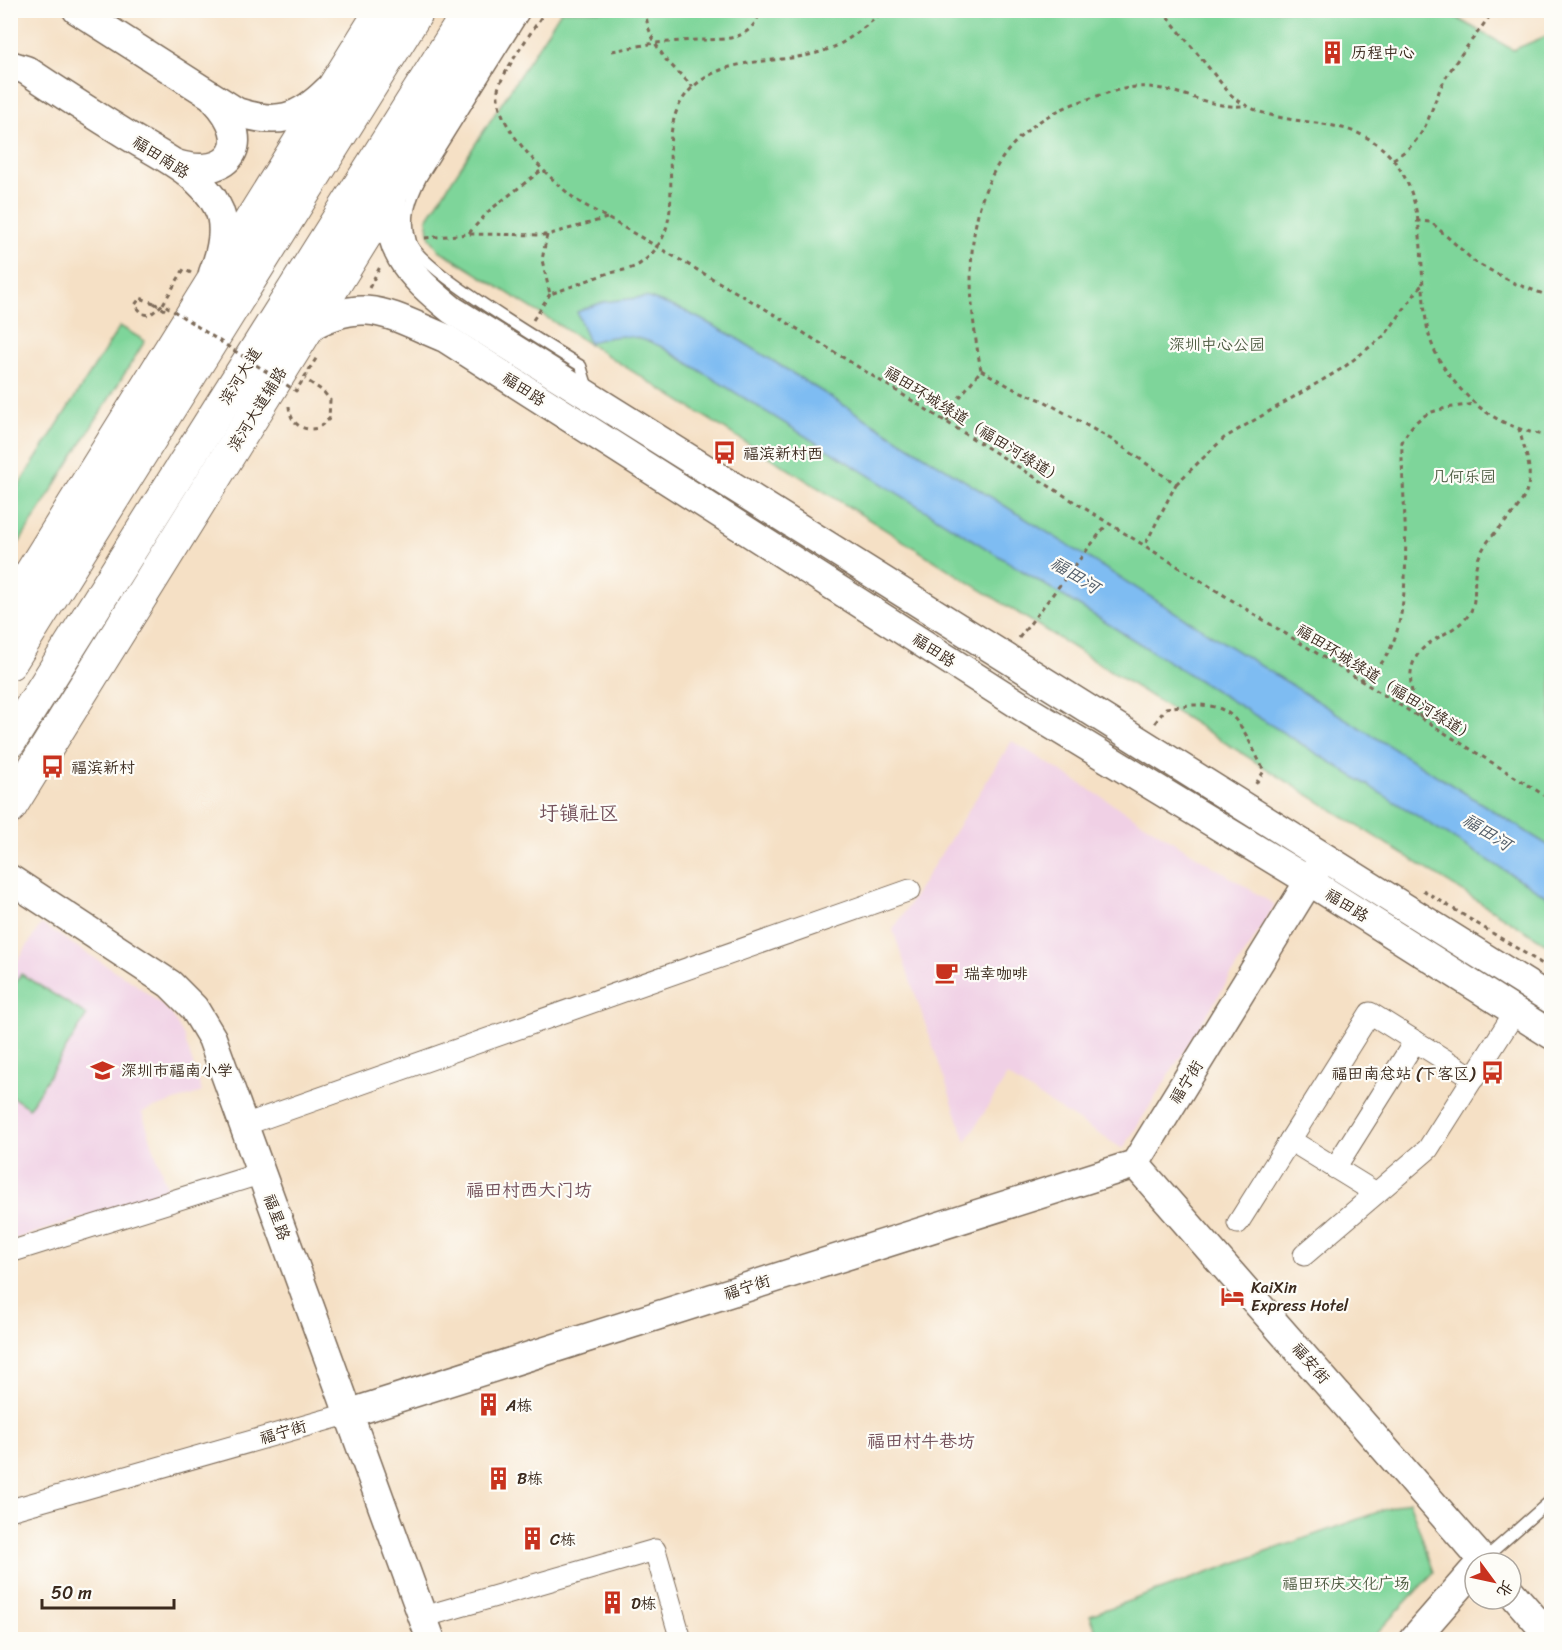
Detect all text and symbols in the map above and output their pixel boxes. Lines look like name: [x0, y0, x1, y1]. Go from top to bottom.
place label: 历程中心: [1351, 38, 1415, 67]
building icon: 历程中心: [1320, 39, 1346, 65]
street label: 福田南路: [126, 127, 196, 187]
park label: 深圳中心公园: [1169, 330, 1265, 359]
street label: 滨河大道: [211, 341, 269, 411]
street label: 福田环城绿道（福田河绿道）: [878, 358, 1070, 492]
street label: 滨河大道辅路: [219, 361, 295, 457]
street label: 福田路: [496, 364, 552, 414]
place label: 福滨新村西: [743, 439, 823, 468]
bus stop icon: 福滨新村西: [712, 440, 738, 466]
park label: 几何乐园: [1432, 462, 1496, 491]
water label: 福田河: [1044, 547, 1109, 604]
street label: 福田环城绿道（福田河绿道）: [1290, 616, 1482, 750]
street label: 福田路: [906, 625, 962, 675]
place label: 福滨新村: [71, 753, 135, 782]
bus stop icon: 福滨新村: [40, 754, 66, 780]
district label: 圩镇社区: [539, 796, 619, 831]
water label: 福田河: [1456, 804, 1521, 861]
street label: 福田路: [1319, 880, 1375, 930]
place label: 瑞幸咖啡: [964, 959, 1028, 988]
cafe icon: 瑞幸咖啡: [933, 960, 959, 986]
street label: 福宁街: [1161, 1054, 1211, 1110]
place label: 深圳市福南小学: [121, 1056, 233, 1085]
school or university icon: 深圳市福南小学: [90, 1057, 116, 1083]
place label: 福田南总站 (下客区): [1332, 1059, 1476, 1088]
bus stop icon: 福田南总站 (下客区): [1480, 1060, 1506, 1086]
district label: 福田村西大门坊: [466, 1174, 592, 1206]
street label: 福星路: [255, 1189, 299, 1245]
street label: 福宁街: [720, 1266, 774, 1308]
place label: KaiXin Express Hotel: [1251, 1273, 1349, 1320]
hotel icon: KaiXin Express Hotel: [1220, 1283, 1246, 1309]
street label: 福安街: [1284, 1335, 1338, 1391]
place label: A栋: [505, 1391, 533, 1420]
building icon: A栋: [475, 1392, 501, 1418]
street label: 福宁街: [256, 1411, 310, 1453]
district label: 福田村牛巷坊: [867, 1425, 975, 1457]
place label: B栋: [517, 1464, 543, 1493]
building icon: B栋: [486, 1465, 512, 1491]
place label: C栋: [550, 1525, 576, 1554]
building icon: C栋: [519, 1526, 545, 1552]
north arrow: [1463, 1551, 1523, 1611]
park label: 福田环庆文化广场: [1282, 1569, 1410, 1598]
scale bar: [42, 1572, 174, 1610]
text: 北: [1489, 1574, 1522, 1604]
text: 50 m: [51, 1577, 92, 1609]
place label: D栋: [631, 1589, 657, 1618]
building icon: D栋: [600, 1590, 626, 1616]

